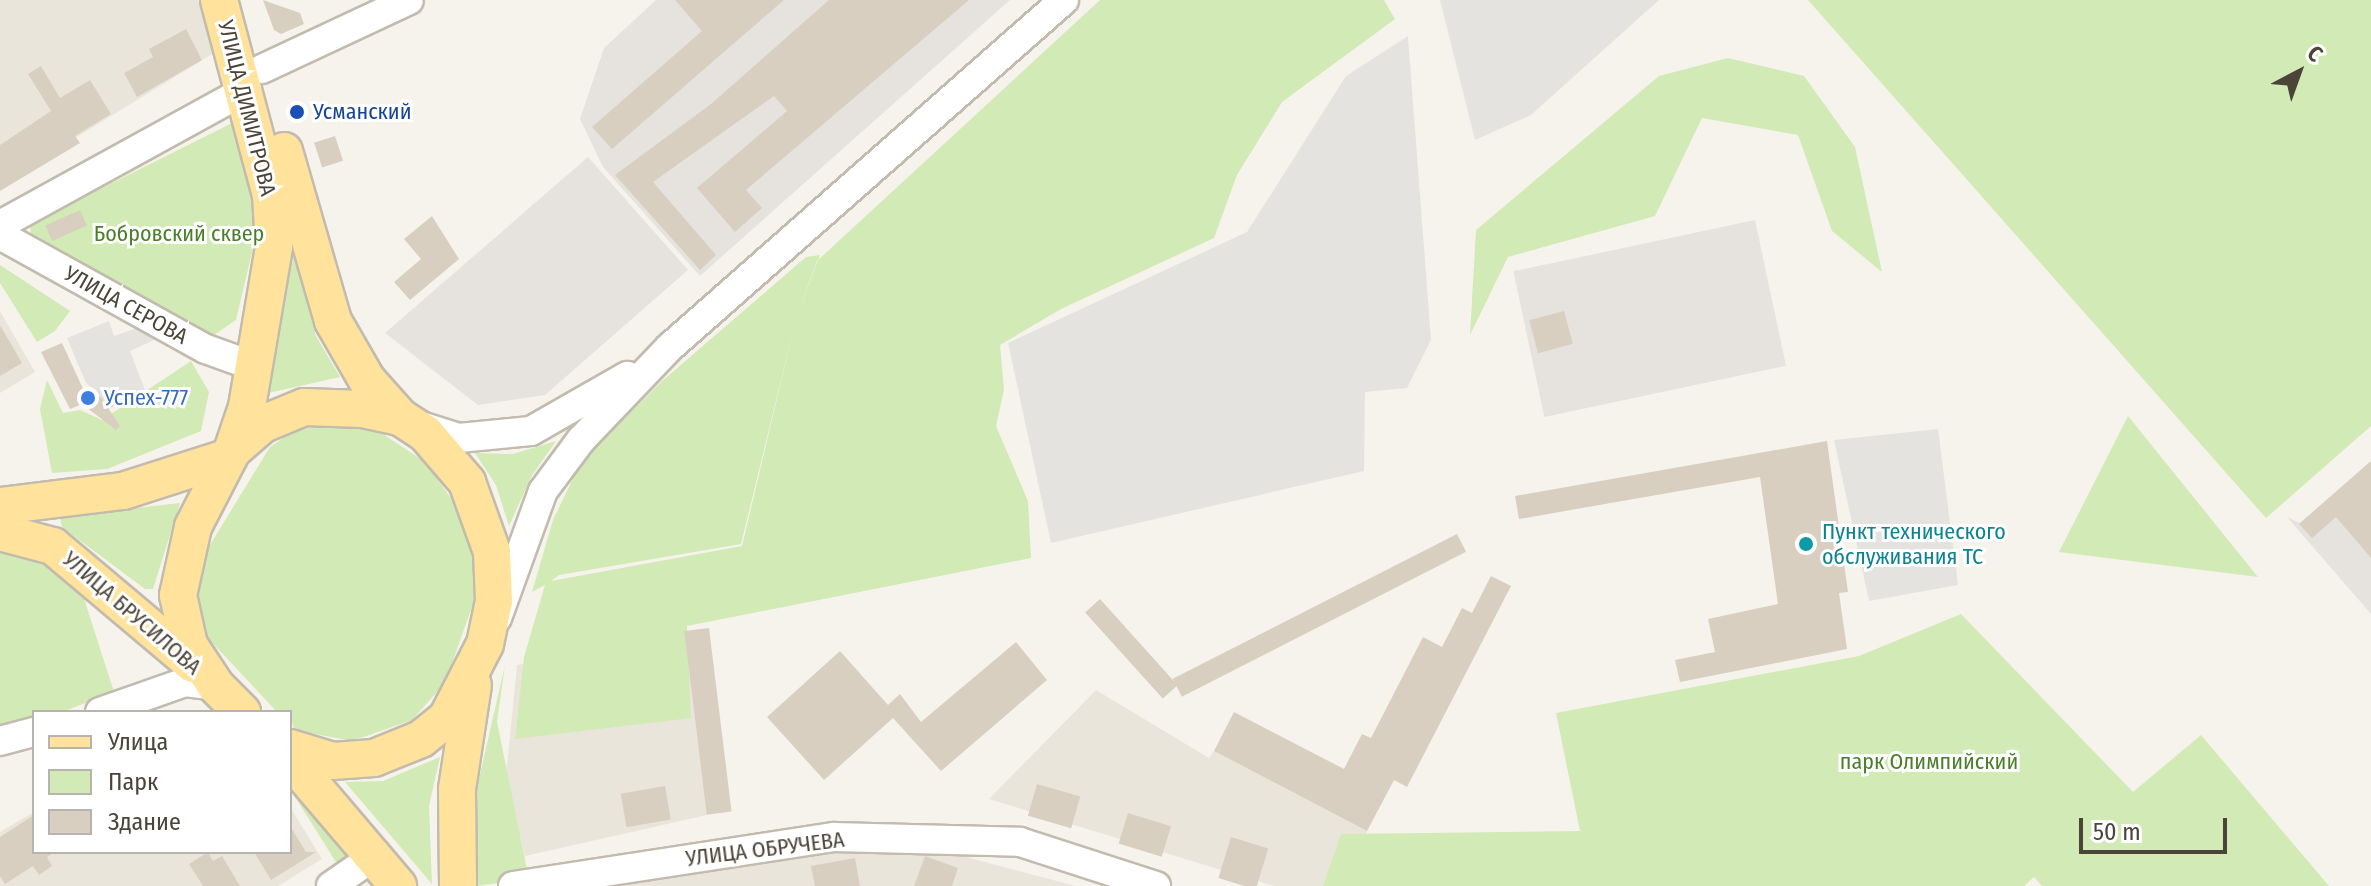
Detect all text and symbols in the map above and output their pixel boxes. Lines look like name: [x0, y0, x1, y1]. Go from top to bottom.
street label: УЛИЦА ДИМИТРОВА: [212, 17, 282, 199]
north arrow: [2259, 32, 2339, 112]
text: С: [2302, 40, 2328, 67]
place label: Усманский: [313, 99, 411, 125]
marker: Усманский: [288, 103, 306, 121]
park label: Бобровский сквер: [94, 221, 264, 247]
street label: УЛИЦА СЕРОВА: [60, 260, 192, 350]
place label: Успех-777: [104, 385, 188, 411]
marker: Успех-777: [79, 389, 97, 407]
place label: Пункт технического обслуживания ТС: [1822, 518, 2006, 570]
marker: Пункт технического обслуживания ТС: [1797, 535, 1815, 553]
street label: УЛИЦА БРУСИЛОВА: [58, 546, 206, 680]
legend: [32, 710, 292, 854]
text: Улица: [108, 728, 168, 756]
park label: парк Олимпийский: [1840, 749, 2018, 775]
text: Парк: [108, 768, 158, 796]
scale bar: [2083, 802, 2231, 852]
text: Здание: [108, 808, 181, 836]
text: 50 m: [2093, 818, 2141, 846]
street label: УЛИЦА ОБРУЧЕВА: [684, 826, 846, 872]

